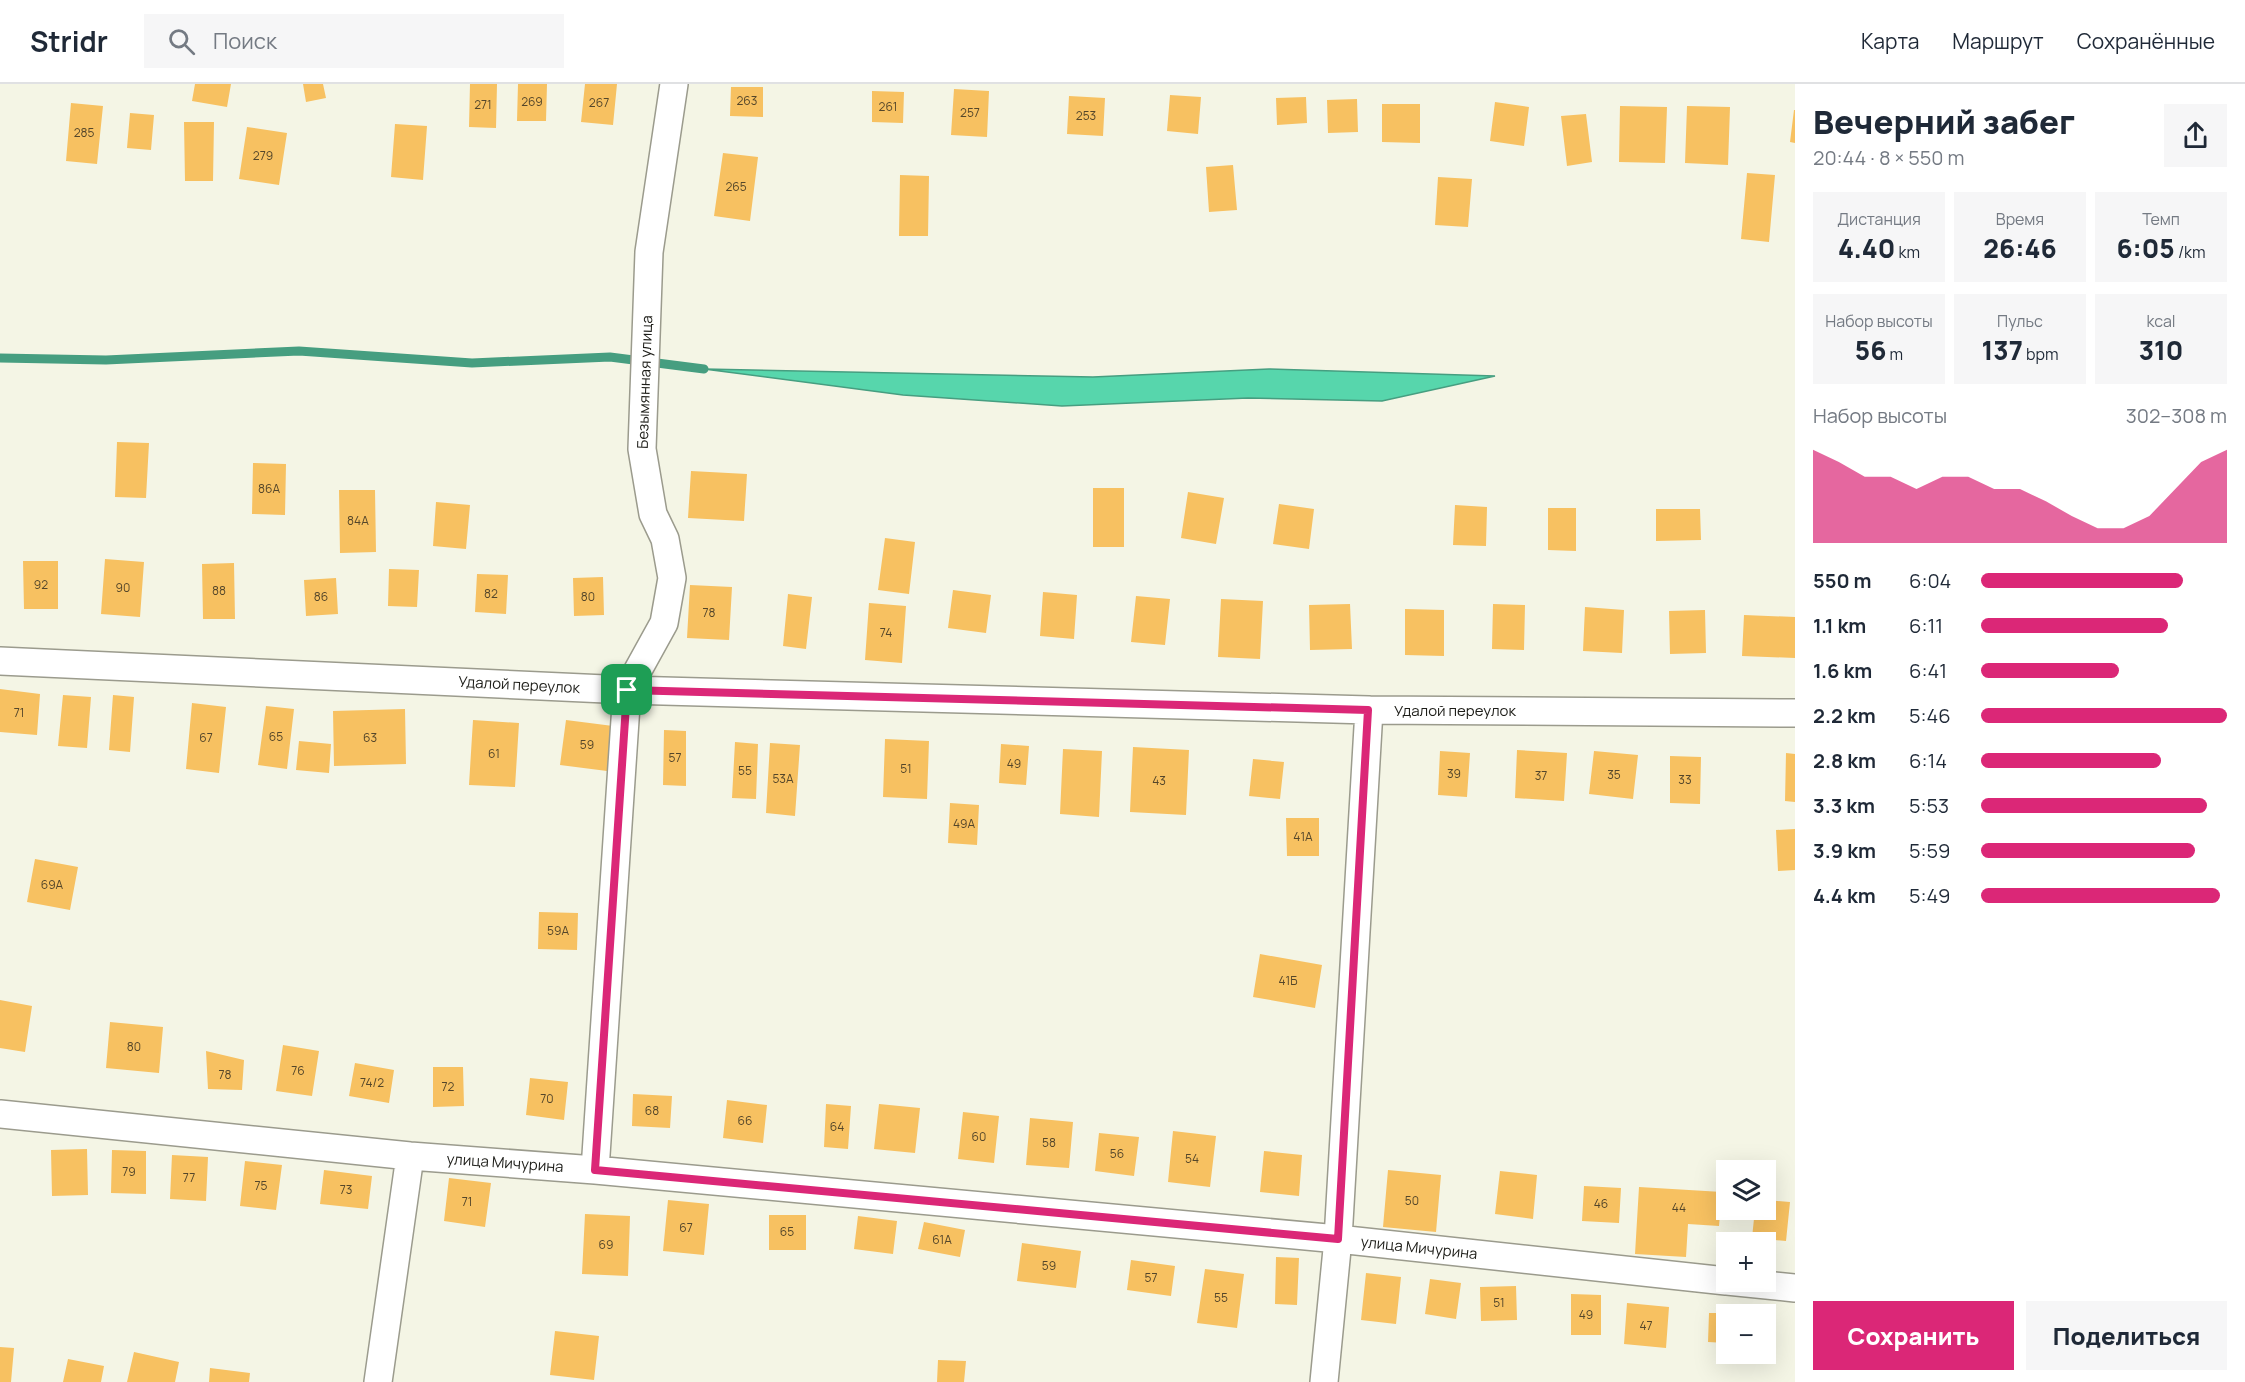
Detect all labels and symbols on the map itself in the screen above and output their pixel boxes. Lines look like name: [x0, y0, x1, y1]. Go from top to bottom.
house number: 263: [737, 92, 757, 109]
house number: 269: [521, 93, 543, 110]
house number: 267: [589, 94, 609, 111]
house number: 271: [474, 96, 492, 113]
house number: 261: [879, 98, 897, 115]
house number: 257: [960, 104, 980, 121]
house number: 253: [1076, 107, 1096, 124]
house number: 285: [74, 124, 94, 141]
house number: 279: [253, 147, 273, 164]
house number: 265: [725, 178, 747, 195]
street label: Безымянная улица: [632, 315, 657, 449]
house number: 86А: [258, 480, 280, 497]
house number: 84А: [347, 512, 369, 529]
house number: 92: [34, 576, 48, 593]
house number: 90: [116, 579, 130, 596]
house number: 88: [212, 582, 226, 599]
house number: 82: [484, 585, 498, 602]
house number: 86: [314, 588, 328, 605]
house number: 80: [581, 588, 595, 605]
house number: 78: [703, 604, 716, 621]
house number: 74: [880, 624, 892, 641]
pin: [601, 664, 652, 715]
street label: Удалой переулок: [458, 671, 581, 698]
street label: Удалой переулок: [1394, 700, 1516, 721]
house number: 71: [14, 704, 24, 721]
house number: 65: [269, 728, 283, 745]
house number: 67: [199, 729, 213, 746]
house number: 63: [363, 729, 377, 746]
house number: 59: [580, 736, 594, 753]
house number: 61: [488, 745, 500, 762]
house number: 57: [669, 749, 681, 766]
house number: 49: [1007, 755, 1021, 772]
house number: 51: [900, 760, 912, 777]
house number: 55: [738, 762, 752, 779]
house number: 39: [1447, 765, 1461, 782]
house number: 35: [1607, 766, 1621, 783]
house number: 37: [1535, 767, 1547, 784]
house number: 53А: [772, 770, 794, 787]
house number: 33: [1678, 771, 1692, 788]
house number: 43: [1152, 772, 1166, 789]
house number: 49А: [953, 815, 975, 832]
house number: 41А: [1293, 828, 1313, 845]
house number: 69А: [41, 876, 64, 893]
house number: 59А: [547, 922, 569, 939]
house number: 41Б: [1278, 972, 1298, 989]
house number: 80: [127, 1038, 141, 1055]
house number: 76: [291, 1062, 305, 1079]
house number: 78: [219, 1066, 232, 1083]
house number: 74/2: [360, 1074, 384, 1091]
house number: 72: [442, 1078, 455, 1095]
house number: 70: [540, 1090, 554, 1107]
house number: 68: [645, 1102, 659, 1119]
house number: 66: [738, 1112, 752, 1129]
house number: 64: [830, 1118, 844, 1135]
house number: 60: [972, 1128, 986, 1145]
house number: 58: [1042, 1134, 1056, 1151]
house number: 56: [1110, 1145, 1124, 1162]
street label: улица Мичурина: [446, 1148, 564, 1177]
house number: 54: [1185, 1150, 1199, 1167]
house number: 79: [122, 1163, 136, 1180]
house number: 77: [183, 1169, 195, 1186]
house number: 75: [255, 1177, 268, 1194]
house number: 73: [340, 1181, 352, 1198]
house number: 50: [1405, 1192, 1419, 1209]
house number: 71: [462, 1193, 472, 1210]
house number: 46: [1594, 1195, 1608, 1212]
house number: 44: [1672, 1199, 1686, 1216]
house number: 67: [679, 1219, 693, 1236]
house number: 65: [780, 1223, 794, 1240]
house number: 61А: [932, 1231, 952, 1248]
street label: улица Мичурина: [1360, 1231, 1478, 1264]
house number: 69: [599, 1236, 613, 1253]
house number: 59: [1042, 1257, 1056, 1274]
house number: 57: [1145, 1269, 1157, 1286]
house number: 55: [1214, 1289, 1228, 1306]
house number: 51: [1493, 1294, 1505, 1311]
house number: 49: [1579, 1306, 1593, 1323]
house number: 47: [1639, 1317, 1653, 1334]

